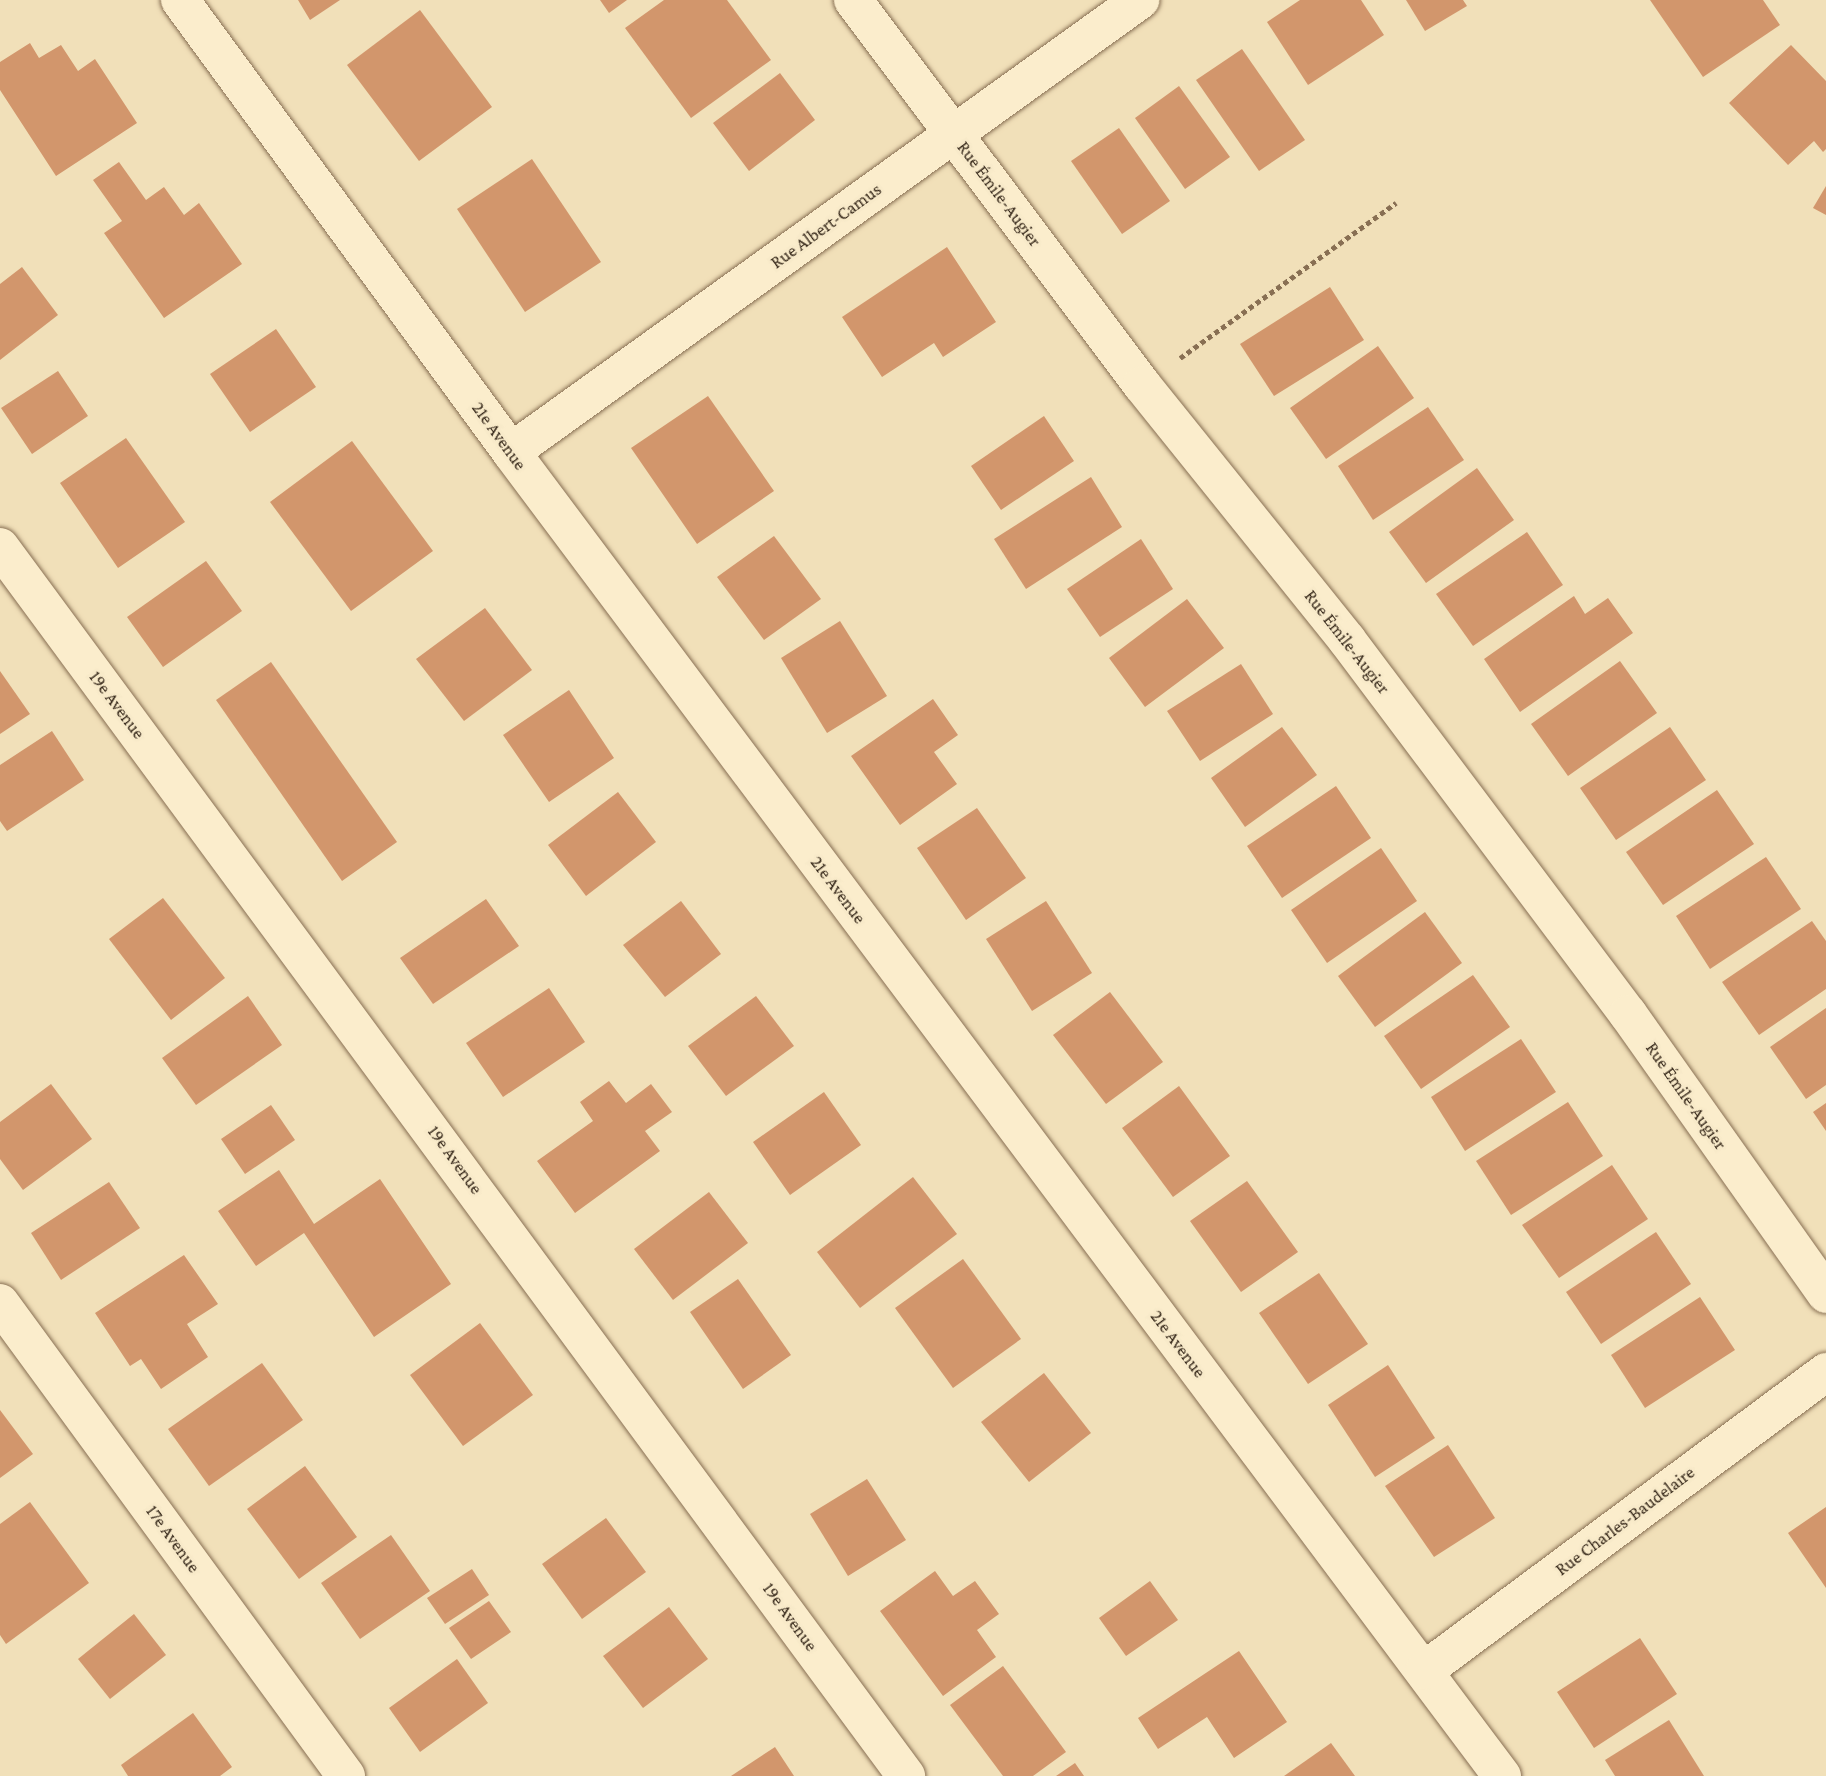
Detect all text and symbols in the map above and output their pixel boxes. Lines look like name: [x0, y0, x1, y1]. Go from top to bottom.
street label: Rue Émile-Augier: [952, 137, 1046, 251]
street label: Rue Albert-Camus: [766, 179, 886, 273]
street label: 21e Avenue: [467, 398, 531, 474]
street label: Rue Émile-Augier: [1300, 586, 1394, 698]
street label: 19e Avenue: [84, 667, 150, 743]
street label: 21e Avenue: [806, 852, 870, 928]
street label: Rue Émile-Augier: [1641, 1038, 1731, 1154]
street label: 19e Avenue: [423, 1122, 487, 1198]
street label: 21e Avenue: [1146, 1306, 1210, 1382]
street label: Rue Charles-Baudelaire: [1551, 1462, 1699, 1580]
street label: 17e Avenue: [141, 1501, 205, 1577]
street label: 19e Avenue: [758, 1579, 822, 1655]

